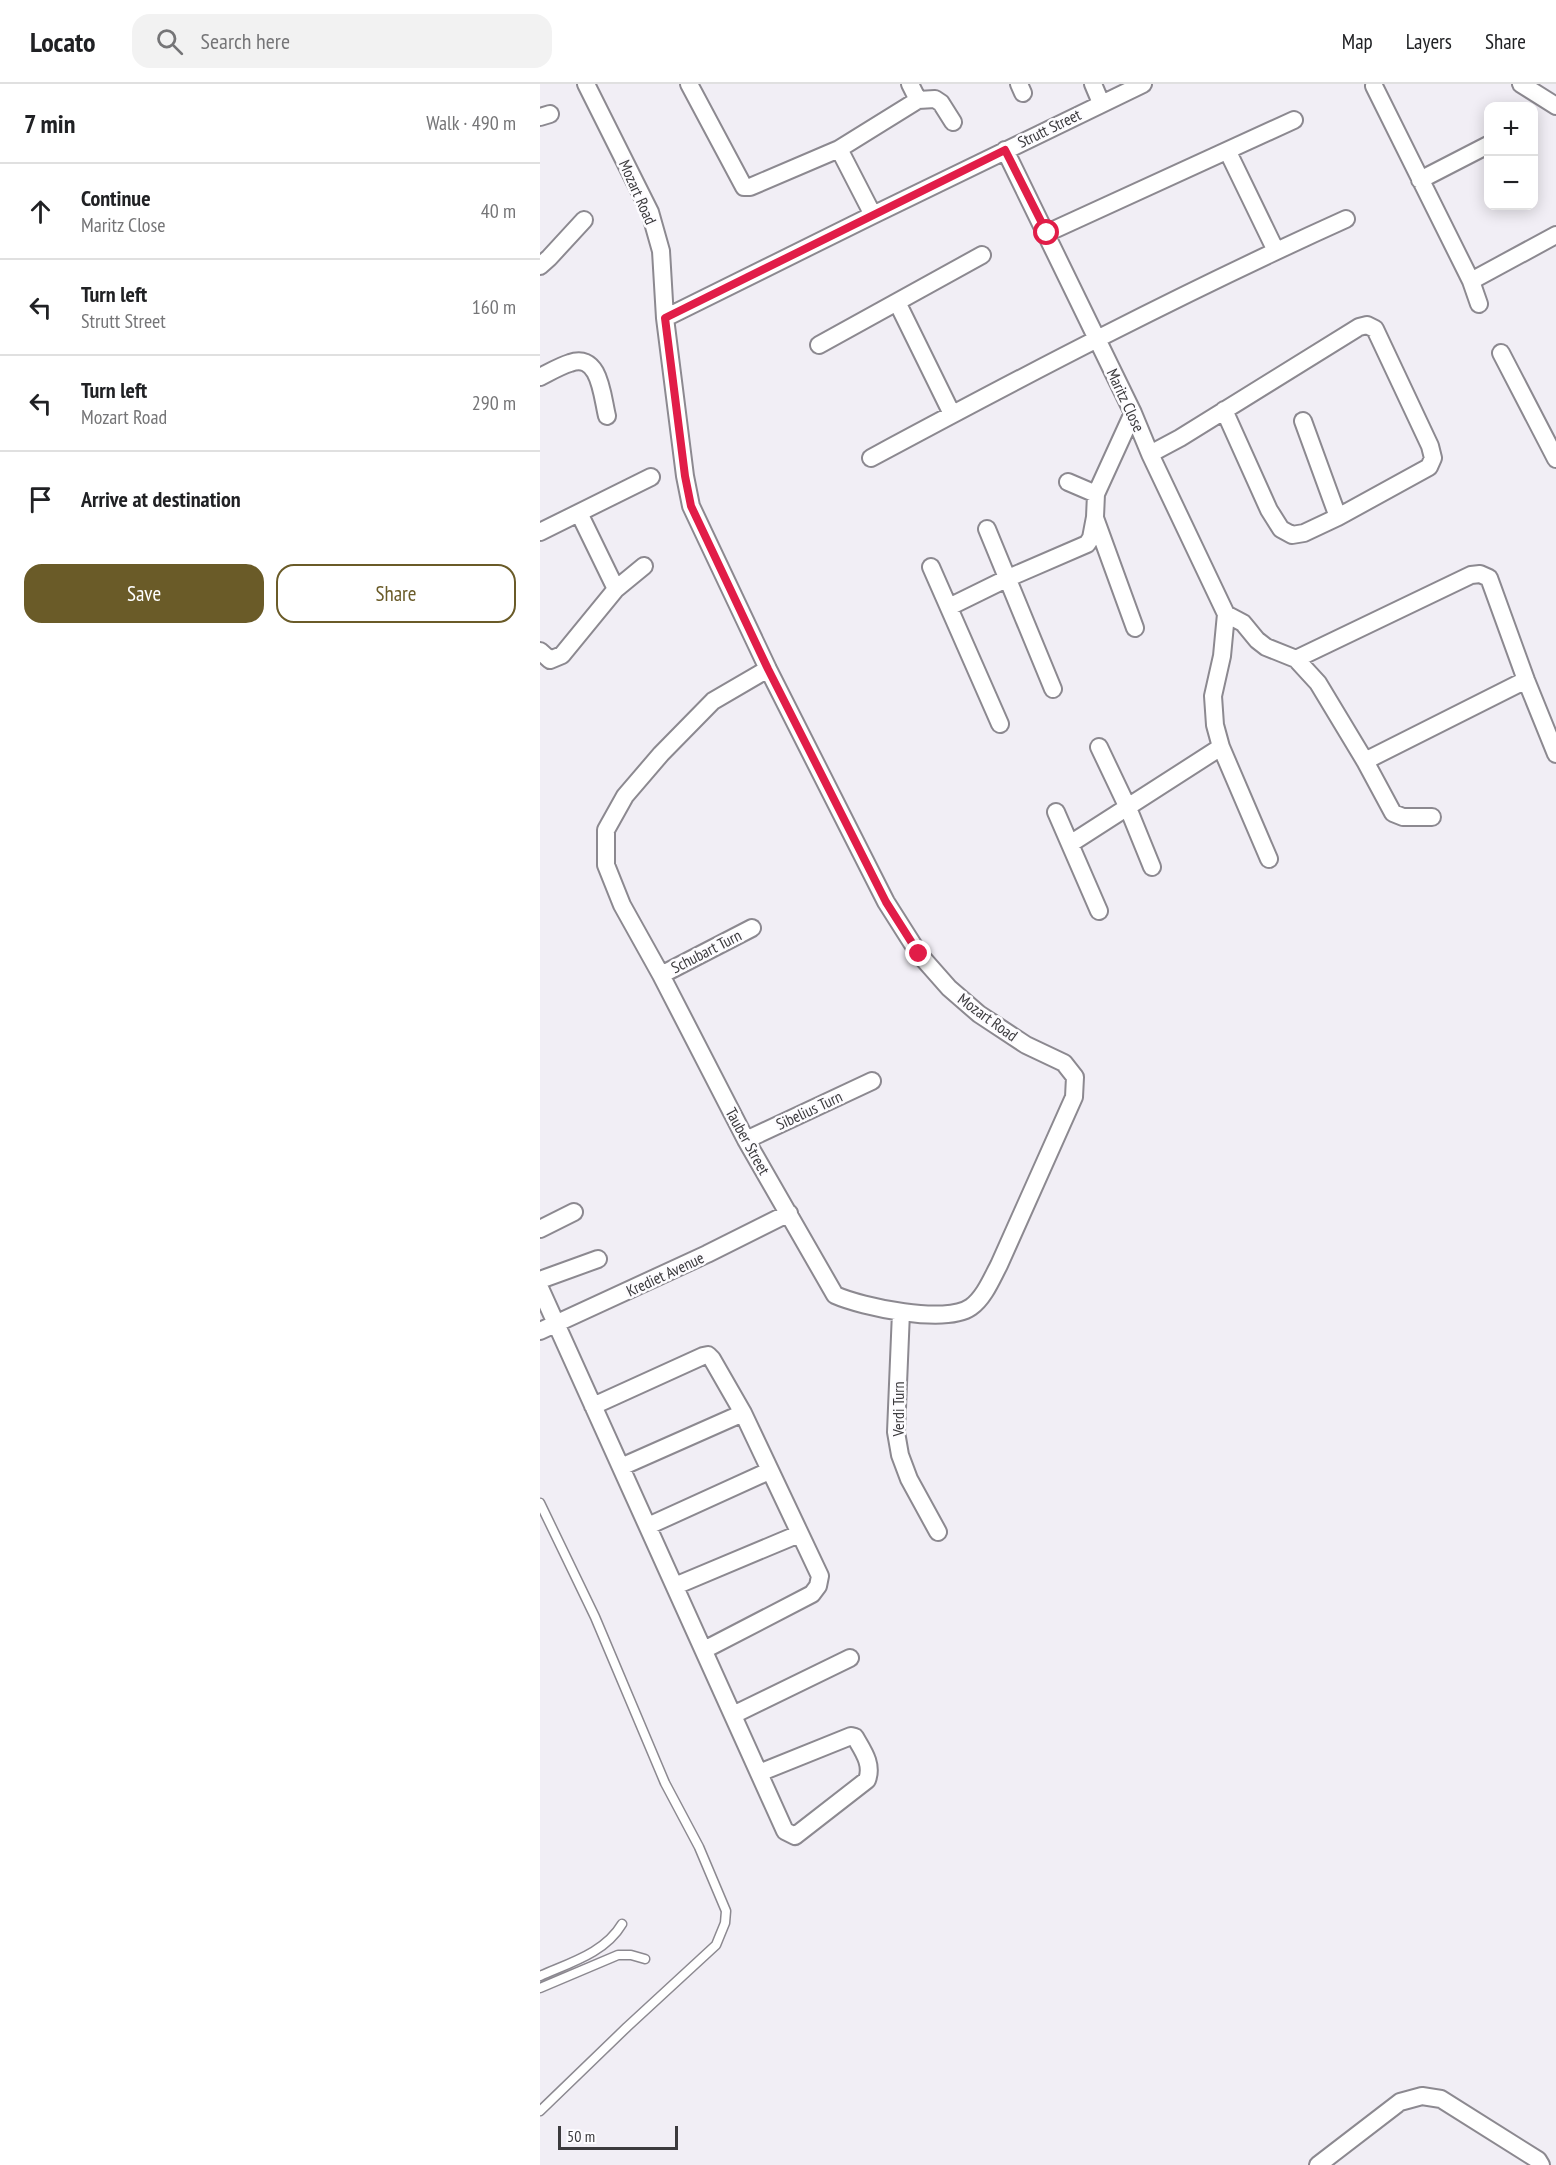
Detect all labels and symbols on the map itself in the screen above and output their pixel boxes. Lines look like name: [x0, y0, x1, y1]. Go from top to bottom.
street label: Strutt Street: [1014, 104, 1084, 152]
street label: Mozart Road: [615, 156, 661, 228]
route start: [1033, 219, 1059, 245]
street label: Maritz Close: [1103, 365, 1149, 435]
street label: Schubart Turn: [668, 925, 744, 977]
route end: [905, 940, 931, 966]
street label: Mozart Road: [954, 989, 1022, 1045]
street label: Sibelius Turn: [773, 1086, 845, 1134]
street label: Tauber Street: [721, 1104, 775, 1179]
street label: Krediet Avenue: [623, 1247, 707, 1301]
street label: Verdi Turn: [888, 1381, 908, 1438]
scale bar: [558, 2123, 678, 2150]

